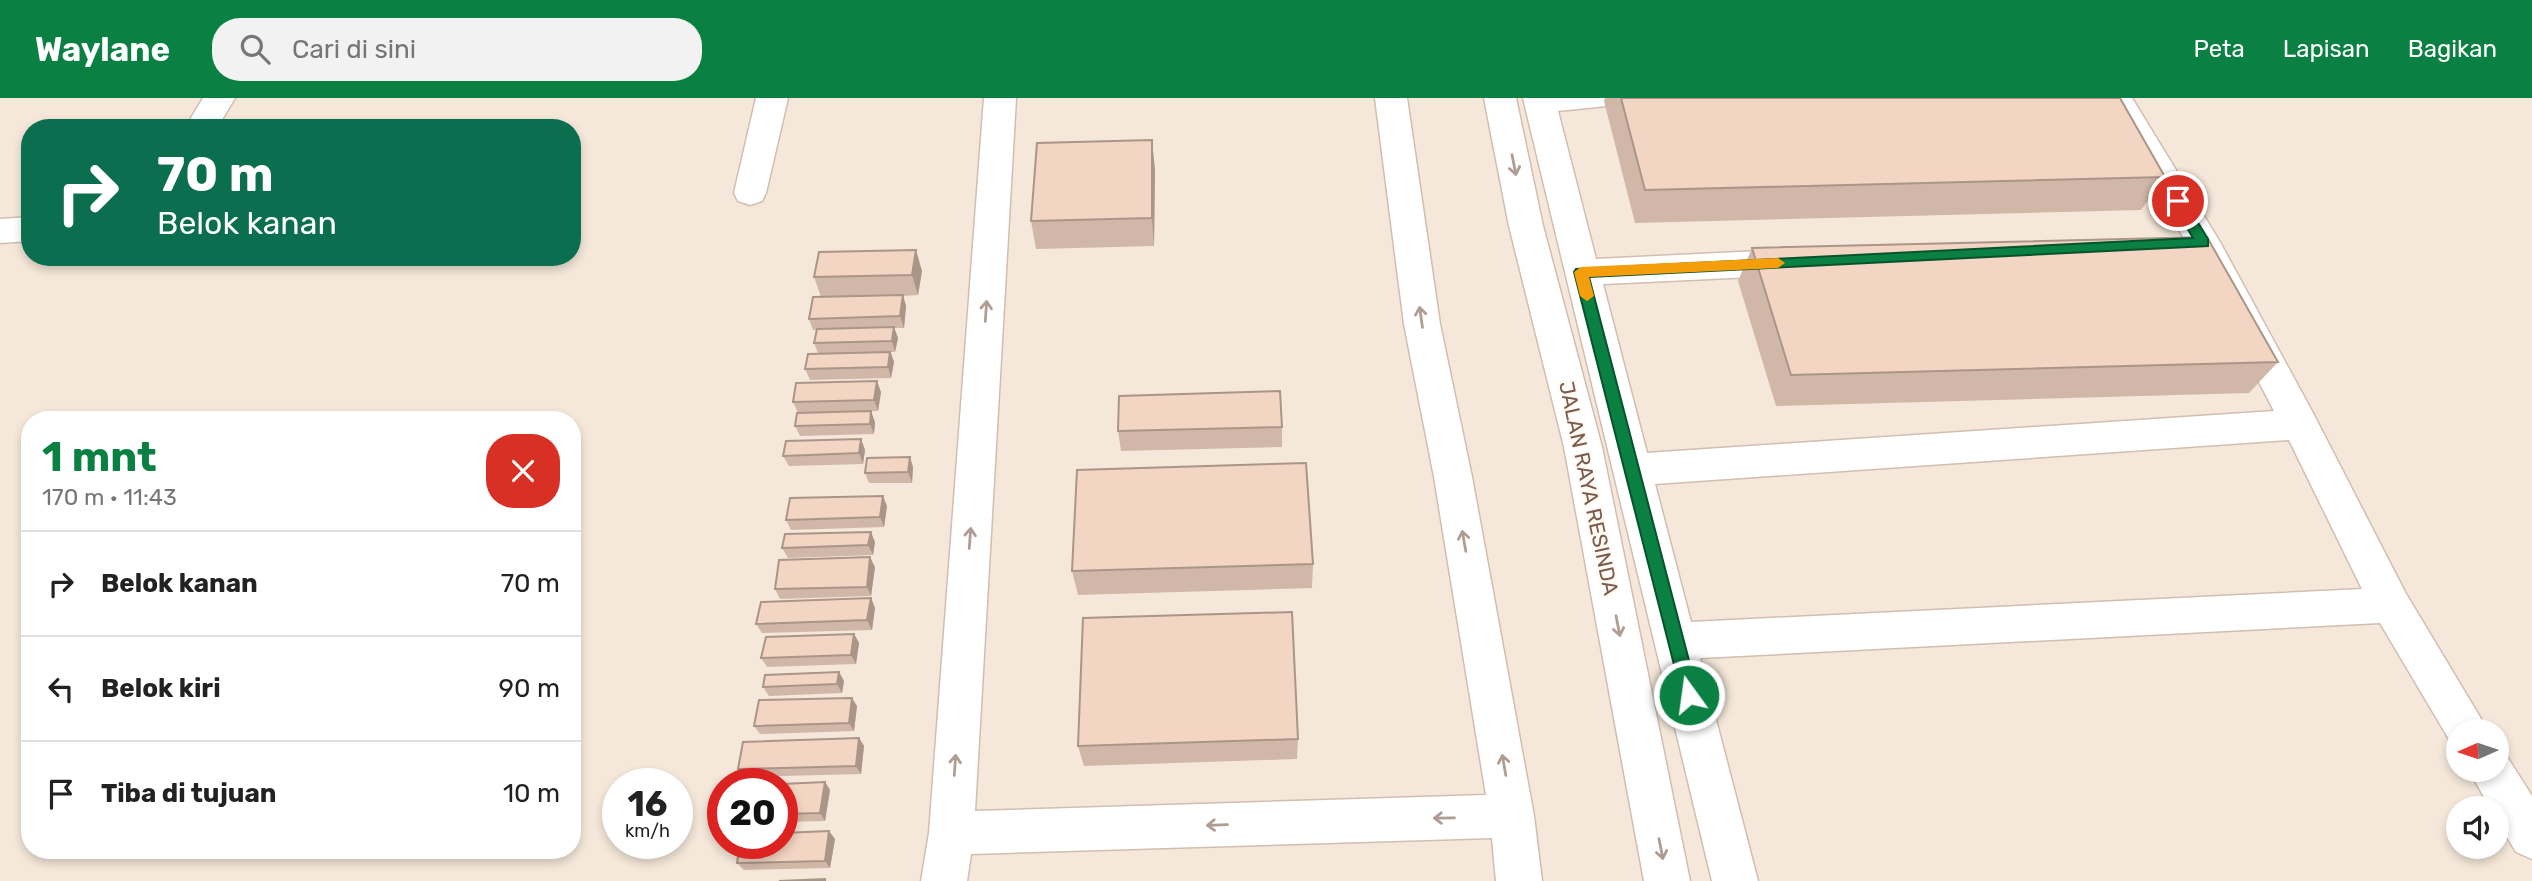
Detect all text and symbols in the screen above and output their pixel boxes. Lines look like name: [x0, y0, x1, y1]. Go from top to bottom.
search box: [212, 18, 702, 81]
text: Waylane: [35, 30, 170, 69]
icon: search: [236, 30, 274, 68]
text: Cari di sini: [292, 34, 416, 65]
text: Peta: [2193, 35, 2245, 63]
text: Lapisan: [2283, 35, 2370, 63]
text: Bagikan: [2408, 35, 2497, 63]
text: 70 m: [157, 145, 274, 203]
icon: right: [42, 147, 133, 238]
one-way arrow: [1507, 153, 1521, 176]
pin: [2148, 171, 2208, 231]
icon: arrive: [2159, 182, 2197, 220]
text: Belok kanan: [157, 204, 337, 242]
one-way arrow: [979, 300, 992, 323]
one-way arrow: [1415, 307, 1428, 329]
street label: JALAN RAYA RESINDA: [1554, 379, 1624, 597]
text: 1 mnt: [42, 432, 157, 482]
button: close: [486, 434, 560, 508]
text: 170 m · 11:43: [42, 483, 177, 511]
one-way arrow: [964, 527, 977, 550]
one-way arrow: [1457, 530, 1470, 553]
icon: right: [42, 565, 80, 603]
text: Belok kanan: [101, 568, 258, 599]
text: 70 m: [501, 568, 560, 599]
one-way arrow: [1611, 614, 1625, 637]
position arrow: [1652, 658, 1726, 732]
icon: left: [42, 670, 80, 708]
text: Belok kiri: [101, 673, 221, 704]
text: 90 m: [499, 673, 560, 704]
north arrow: [2446, 719, 2510, 782]
map controls: [2446, 719, 2509, 859]
one-way arrow: [949, 754, 962, 777]
one-way arrow: [1496, 754, 1510, 777]
speed limit sign: 20: [707, 768, 798, 859]
icon: arrive: [42, 775, 80, 813]
text: Tiba di tujuan: [101, 778, 276, 809]
text: 10 m: [503, 778, 560, 809]
text: 16: [627, 783, 668, 825]
button: sound: [2446, 796, 2509, 859]
one-way arrow: [1433, 811, 1456, 824]
one-way arrow: [1206, 818, 1229, 831]
text: km/h: [625, 820, 670, 842]
one-way arrow: [1655, 837, 1668, 860]

